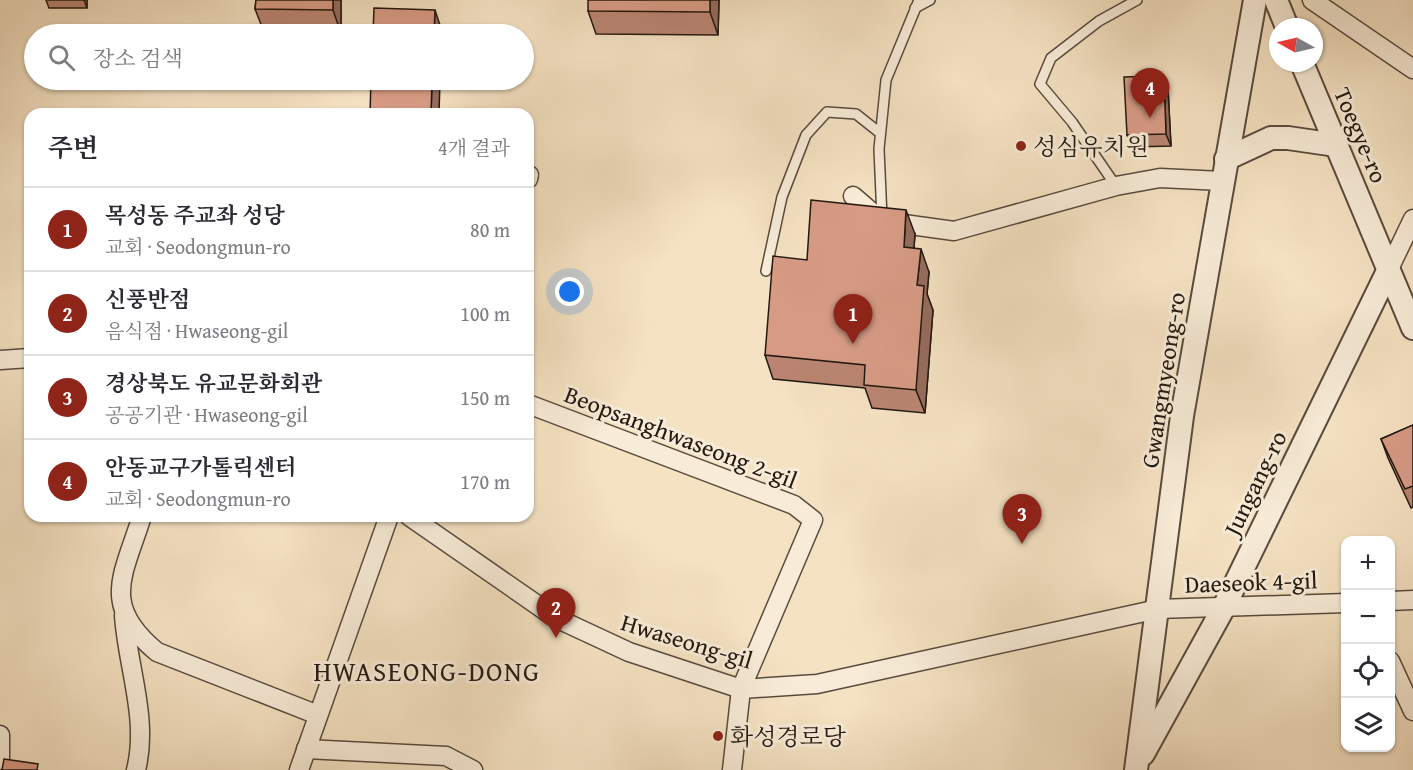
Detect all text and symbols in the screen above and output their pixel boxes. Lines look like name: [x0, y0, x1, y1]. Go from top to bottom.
north arrow: [1269, 18, 1323, 72]
search box: [24, 24, 534, 90]
icon: search: [45, 41, 78, 74]
text: 장소 검색: [93, 42, 183, 74]
pin: 4: [1130, 68, 1170, 118]
street label: Toegye-ro: [1325, 82, 1397, 188]
text: 주변: [48, 128, 98, 167]
place label: 성심유치원: [1033, 129, 1149, 164]
text: 4개 결과: [438, 133, 510, 162]
marker: 성심유치원: [1014, 139, 1028, 153]
text: 목성동 주교좌 성당: [105, 199, 285, 231]
text: 1: [62, 215, 73, 244]
text: 80 m: [470, 215, 510, 244]
text: 교회 · Seodongmun-ro: [105, 232, 291, 261]
your location: [555, 277, 584, 306]
text: 신풍반점: [105, 283, 190, 315]
street label: Gwangmyeong-ro: [1132, 290, 1194, 470]
pin: 1: [834, 294, 872, 344]
text: 2: [62, 299, 73, 328]
text: 100 m: [460, 299, 510, 328]
text: 음식점 · Hwaseong-gil: [105, 316, 288, 345]
text: 경상북도 유교문화회관: [105, 367, 322, 399]
street label: Beopsanghwaseong 2-gil: [560, 376, 803, 498]
text: 3: [62, 383, 73, 412]
text: 150 m: [460, 383, 510, 412]
text: 공공기관 · Hwaseong-gil: [105, 400, 308, 429]
street label: Jungang-ro: [1213, 425, 1295, 544]
text: 안동교구가톨릭센터: [105, 451, 296, 483]
text: 4: [62, 467, 73, 496]
text: 170 m: [460, 467, 510, 496]
text: 교회 · Seodongmun-ro: [105, 484, 291, 513]
pin: 3: [1002, 494, 1042, 544]
map controls: [1341, 536, 1395, 752]
button: +: [1341, 536, 1395, 590]
street label: Daeseok 4-gil: [1184, 562, 1318, 602]
pin: 2: [536, 588, 576, 638]
button: −: [1341, 590, 1395, 644]
street label: Hwaseong-gil: [617, 604, 757, 678]
button: locate: [1341, 644, 1395, 698]
district label: HWASEONG-DONG: [313, 651, 541, 691]
button: layers: [1341, 698, 1395, 752]
place label: 화성경로당: [730, 719, 847, 754]
marker: 화성경로당: [711, 729, 725, 743]

